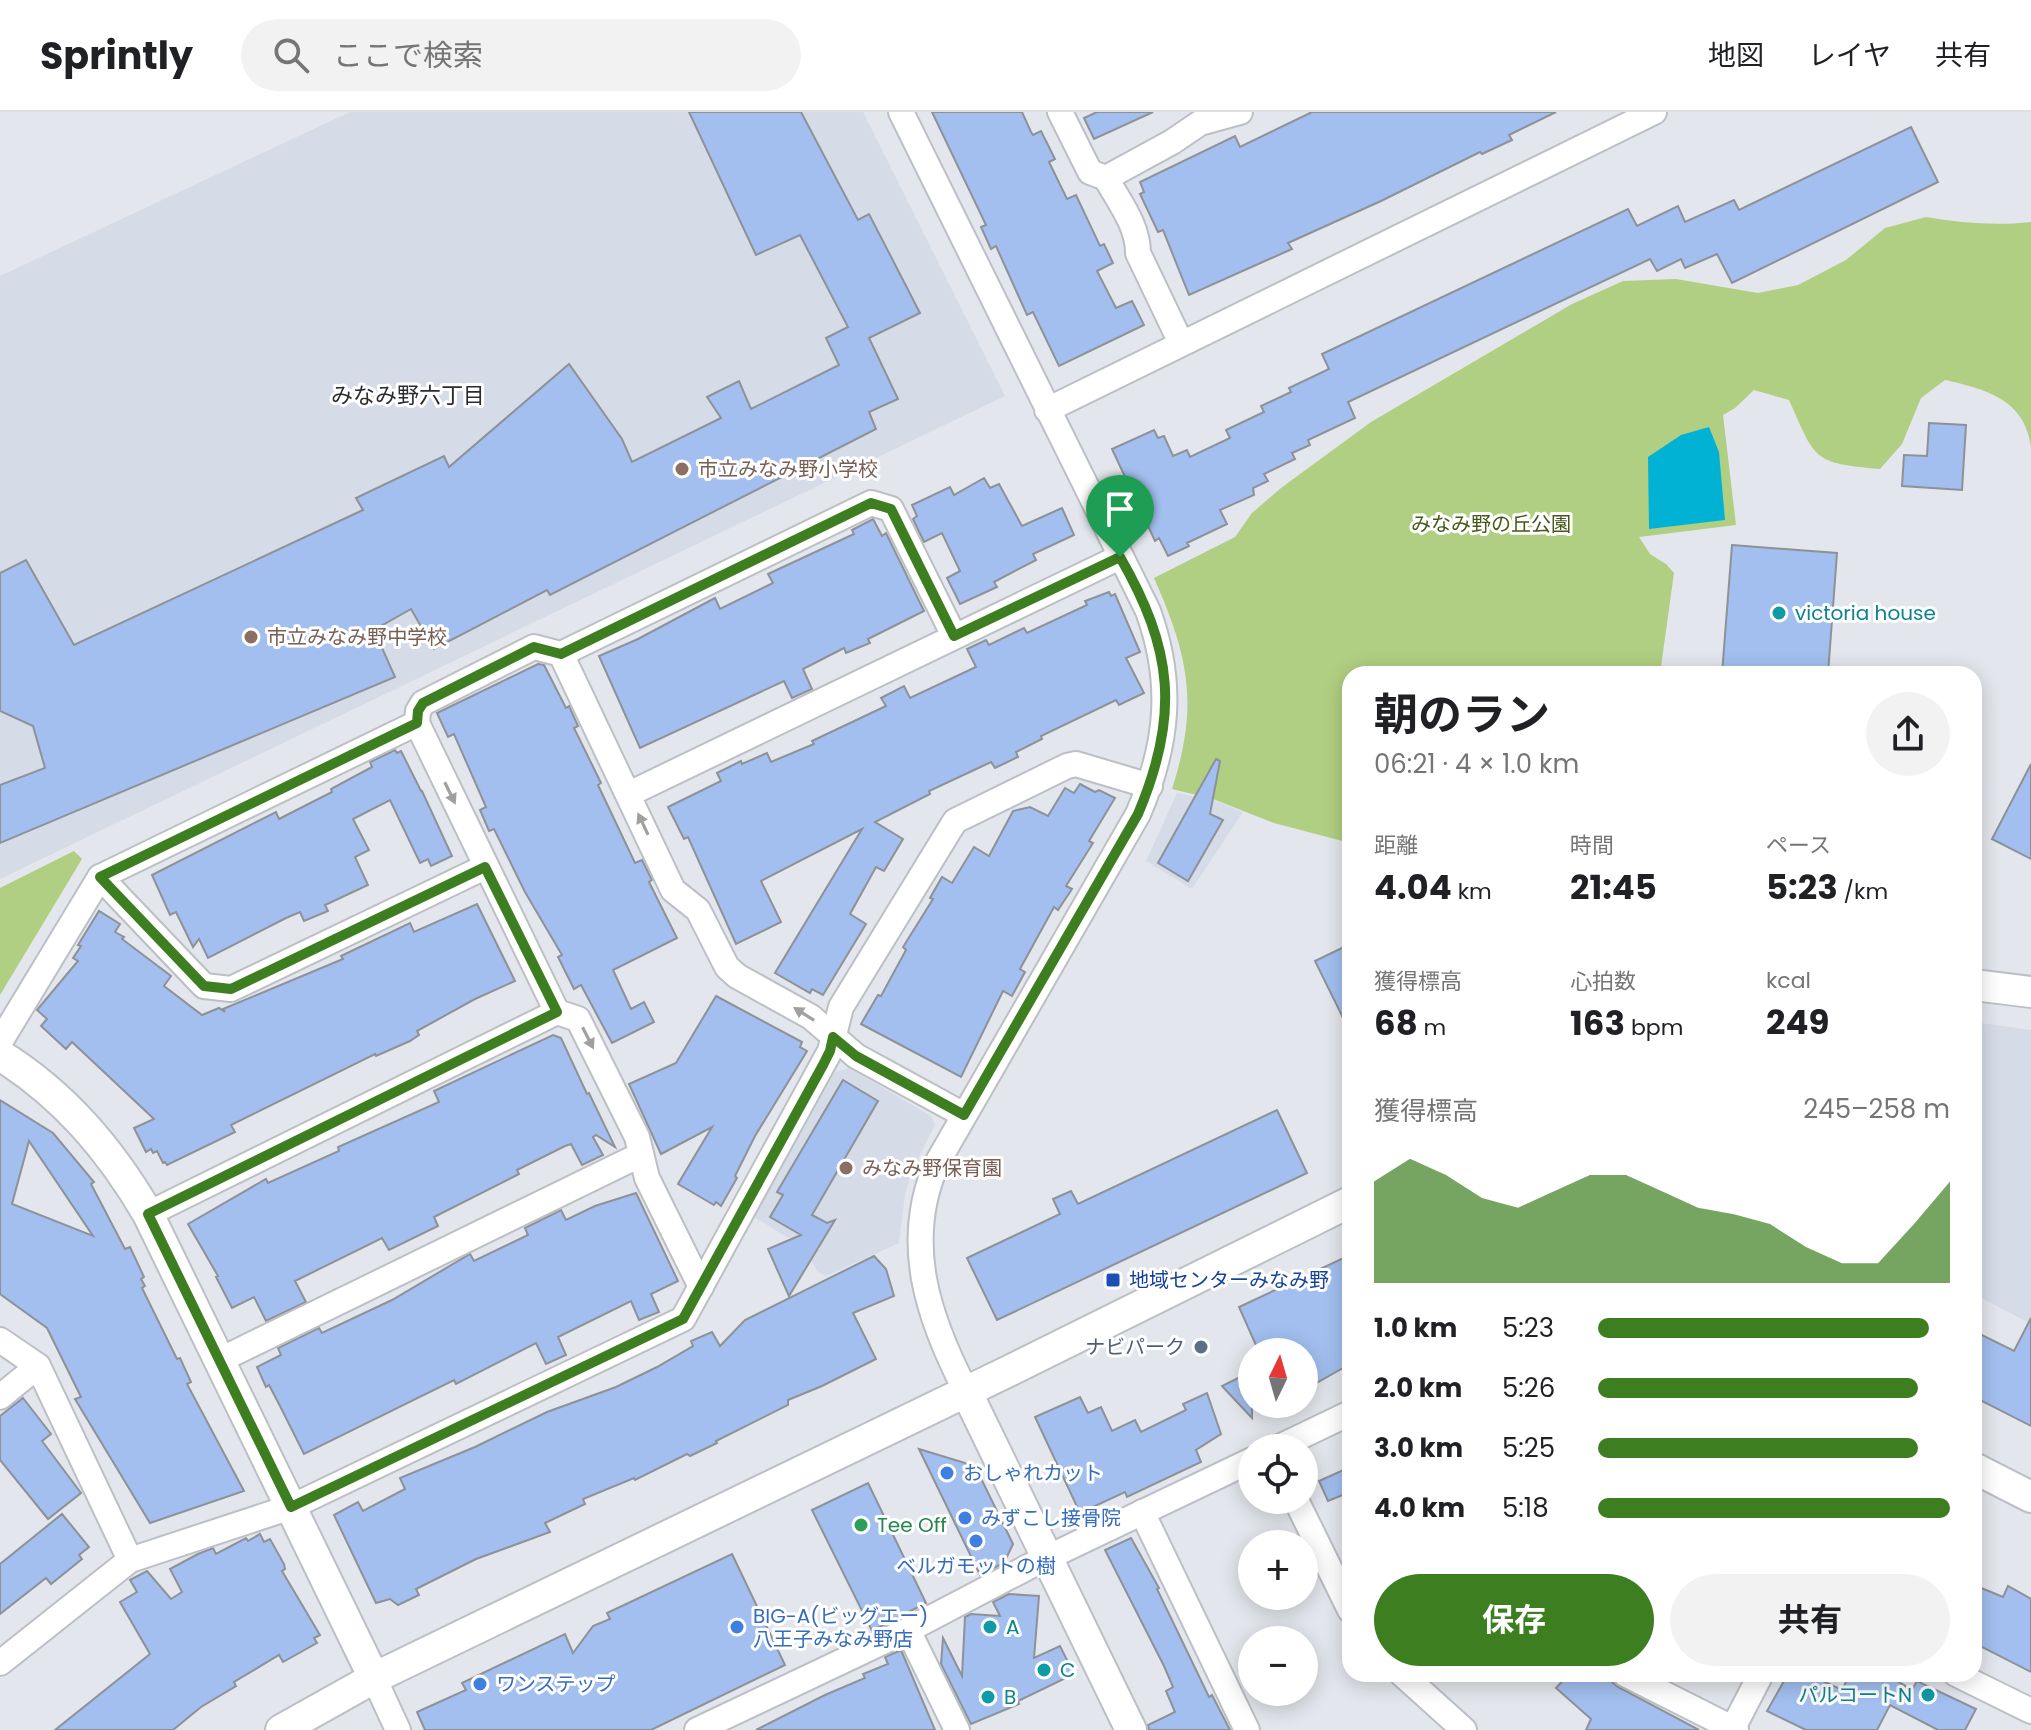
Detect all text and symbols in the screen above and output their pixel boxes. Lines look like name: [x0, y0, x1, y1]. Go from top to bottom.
search box: [241, 19, 801, 91]
text: Sprintly: [40, 29, 193, 82]
icon: search: [269, 33, 313, 77]
text: ここで検索: [333, 34, 483, 77]
text: 地図: [1708, 36, 1764, 75]
text: レイヤ: [1808, 36, 1891, 75]
text: 共有: [1935, 36, 1991, 75]
district label: みなみ野六丁目: [331, 380, 485, 411]
place label: 市立みなみ野小学校: [698, 455, 878, 483]
marker: 市立みなみ野小学校: [673, 460, 691, 478]
pin: [1086, 475, 1154, 557]
icon: arrive: [1098, 487, 1142, 531]
park label: みなみ野の丘公園: [1411, 510, 1571, 538]
place label: victoria house: [1795, 599, 1936, 627]
marker: victoria house: [1770, 604, 1788, 622]
place label: 市立みなみ野中学校: [267, 623, 447, 651]
marker: 市立みなみ野中学校: [242, 628, 260, 646]
text: 朝のラン: [1374, 684, 1550, 745]
button: share: [1866, 692, 1950, 776]
text: 06:21 · 4 × 1.0 km: [1374, 746, 1579, 782]
one-way arrow: [443, 781, 457, 805]
one-way arrow: [636, 812, 650, 835]
text: 距離: [1374, 830, 1418, 861]
text: 時間: [1570, 830, 1614, 861]
text: ペース: [1766, 830, 1831, 861]
text: 4.04: [1374, 863, 1452, 911]
text: 21:45: [1570, 863, 1657, 911]
text: 5:23: [1766, 863, 1838, 911]
text: km: [1452, 876, 1492, 907]
text: /km: [1838, 876, 1888, 907]
text: kcal: [1766, 965, 1811, 996]
text: 獲得標高: [1374, 966, 1462, 997]
text: 心拍数: [1570, 966, 1636, 997]
text: 249: [1766, 998, 1829, 1046]
text: 68: [1374, 999, 1418, 1047]
text: 163: [1570, 999, 1625, 1047]
one-way arrow: [793, 1007, 816, 1022]
text: m: [1418, 1012, 1446, 1043]
text: bpm: [1625, 1012, 1683, 1043]
one-way arrow: [581, 1027, 595, 1050]
text: 245–258 m: [1803, 1091, 1950, 1127]
text: 獲得標高: [1374, 1093, 1478, 1129]
place label: みなみ野保育園: [862, 1154, 1002, 1182]
marker: みなみ野保育園: [837, 1159, 855, 1177]
place label: 地域センターみなみ野: [1129, 1266, 1329, 1294]
marker: 地域センターみなみ野: [1104, 1271, 1122, 1289]
text: 1.0 km: [1374, 1310, 1457, 1346]
text: 5:23: [1502, 1310, 1554, 1346]
place label: ナビパーク: [1085, 1333, 1185, 1361]
marker: ナビパーク: [1192, 1338, 1210, 1356]
north arrow: [1238, 1338, 1318, 1418]
map controls: [1238, 1338, 1318, 1706]
text: 2.0 km: [1374, 1370, 1462, 1406]
text: 5:26: [1502, 1370, 1555, 1406]
text: 3.0 km: [1374, 1430, 1463, 1466]
text: 5:25: [1502, 1430, 1555, 1466]
button: locate: [1238, 1434, 1318, 1514]
place label: おしゃれカット: [963, 1459, 1103, 1487]
marker: おしゃれカット: [938, 1464, 956, 1482]
text: 4.0 km: [1374, 1490, 1465, 1526]
text: 5:18: [1502, 1490, 1549, 1526]
place label: みずこし接骨院: [981, 1504, 1121, 1532]
marker: みずこし接骨院: [956, 1509, 974, 1527]
place label: Tee Off: [877, 1511, 947, 1539]
marker: Tee Off: [852, 1516, 870, 1534]
button: +: [1238, 1530, 1318, 1610]
marker: ベルガモットの樹: [967, 1532, 985, 1550]
place label: ベルガモットの樹: [896, 1552, 1056, 1580]
button: 保存: [1374, 1574, 1654, 1666]
button: 共有: [1670, 1574, 1950, 1666]
place label: BIG-A(ビッグエー) 八王子みなみ野店: [753, 1602, 928, 1653]
place label: A: [1006, 1613, 1019, 1641]
marker: BIG-A(ビッグエー) 八王子みなみ野店: [728, 1618, 746, 1636]
marker: A: [981, 1618, 999, 1636]
button: −: [1238, 1626, 1318, 1706]
place label: C: [1060, 1656, 1075, 1684]
marker: C: [1035, 1661, 1053, 1679]
place label: ワンステップ: [496, 1670, 616, 1698]
marker: ワンステップ: [471, 1675, 489, 1693]
place label: パルコートN: [1798, 1681, 1912, 1709]
place label: B: [1004, 1683, 1016, 1711]
marker: パルコートN: [1919, 1686, 1937, 1704]
marker: B: [979, 1688, 997, 1706]

